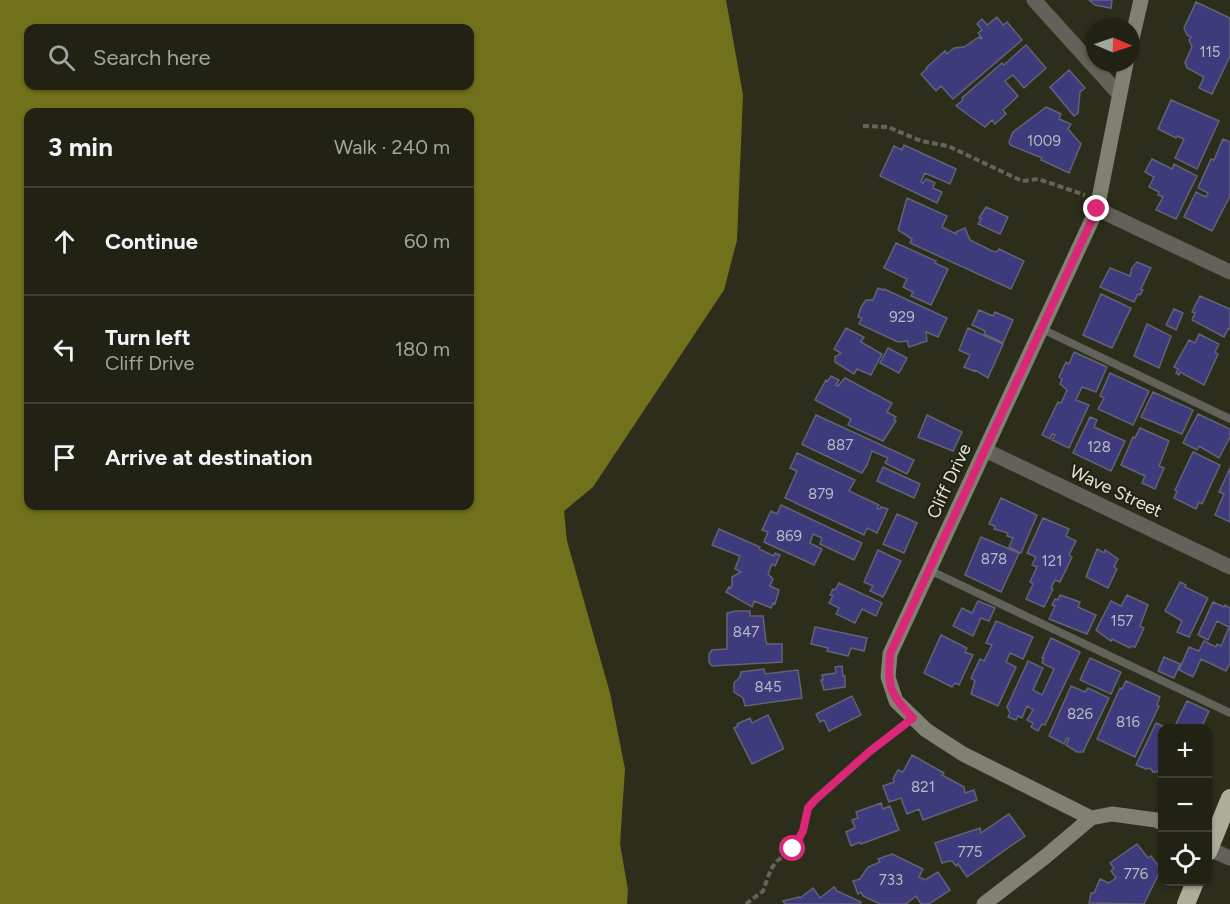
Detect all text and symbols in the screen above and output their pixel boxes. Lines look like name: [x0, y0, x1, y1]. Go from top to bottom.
north arrow: [1086, 18, 1140, 72]
search box: [24, 24, 474, 90]
icon: search: [45, 41, 78, 74]
house number: 115: [1199, 43, 1221, 61]
text: Search here: [93, 44, 211, 71]
text: 3 min: [48, 131, 113, 163]
house number: 1009: [1027, 132, 1061, 150]
text: Walk · 240 m: [334, 135, 450, 159]
route end: [1083, 195, 1109, 221]
icon: ahead: [48, 225, 81, 258]
text: Continue: [105, 228, 198, 255]
text: 60 m: [404, 229, 450, 253]
house number: 929: [889, 308, 915, 326]
text: Turn left: [105, 324, 191, 351]
icon: left: [48, 333, 81, 366]
text: 180 m: [395, 337, 450, 361]
text: Cliff Drive: [105, 351, 194, 375]
house number: 887: [827, 436, 853, 454]
house number: 128: [1087, 438, 1111, 456]
street label: Cliff Drive: [922, 440, 976, 522]
icon: arrive: [48, 441, 81, 474]
text: Arrive at destination: [105, 444, 313, 471]
street label: Wave Street: [1066, 460, 1166, 522]
house number: 879: [808, 485, 834, 503]
house number: 869: [776, 527, 802, 545]
house number: 878: [981, 550, 1007, 568]
house number: 121: [1042, 552, 1062, 570]
house number: 157: [1111, 612, 1133, 630]
house number: 847: [733, 623, 759, 641]
house number: 845: [754, 678, 782, 696]
house number: 826: [1067, 705, 1094, 723]
house number: 816: [1116, 713, 1140, 731]
map controls: [1158, 724, 1212, 886]
button: +: [1158, 724, 1212, 778]
house number: 821: [911, 778, 935, 796]
button: −: [1158, 778, 1212, 832]
button: locate: [1158, 832, 1212, 886]
route start: [779, 835, 805, 861]
house number: 775: [958, 843, 982, 861]
house number: 776: [1124, 865, 1149, 883]
house number: 733: [879, 871, 903, 889]

